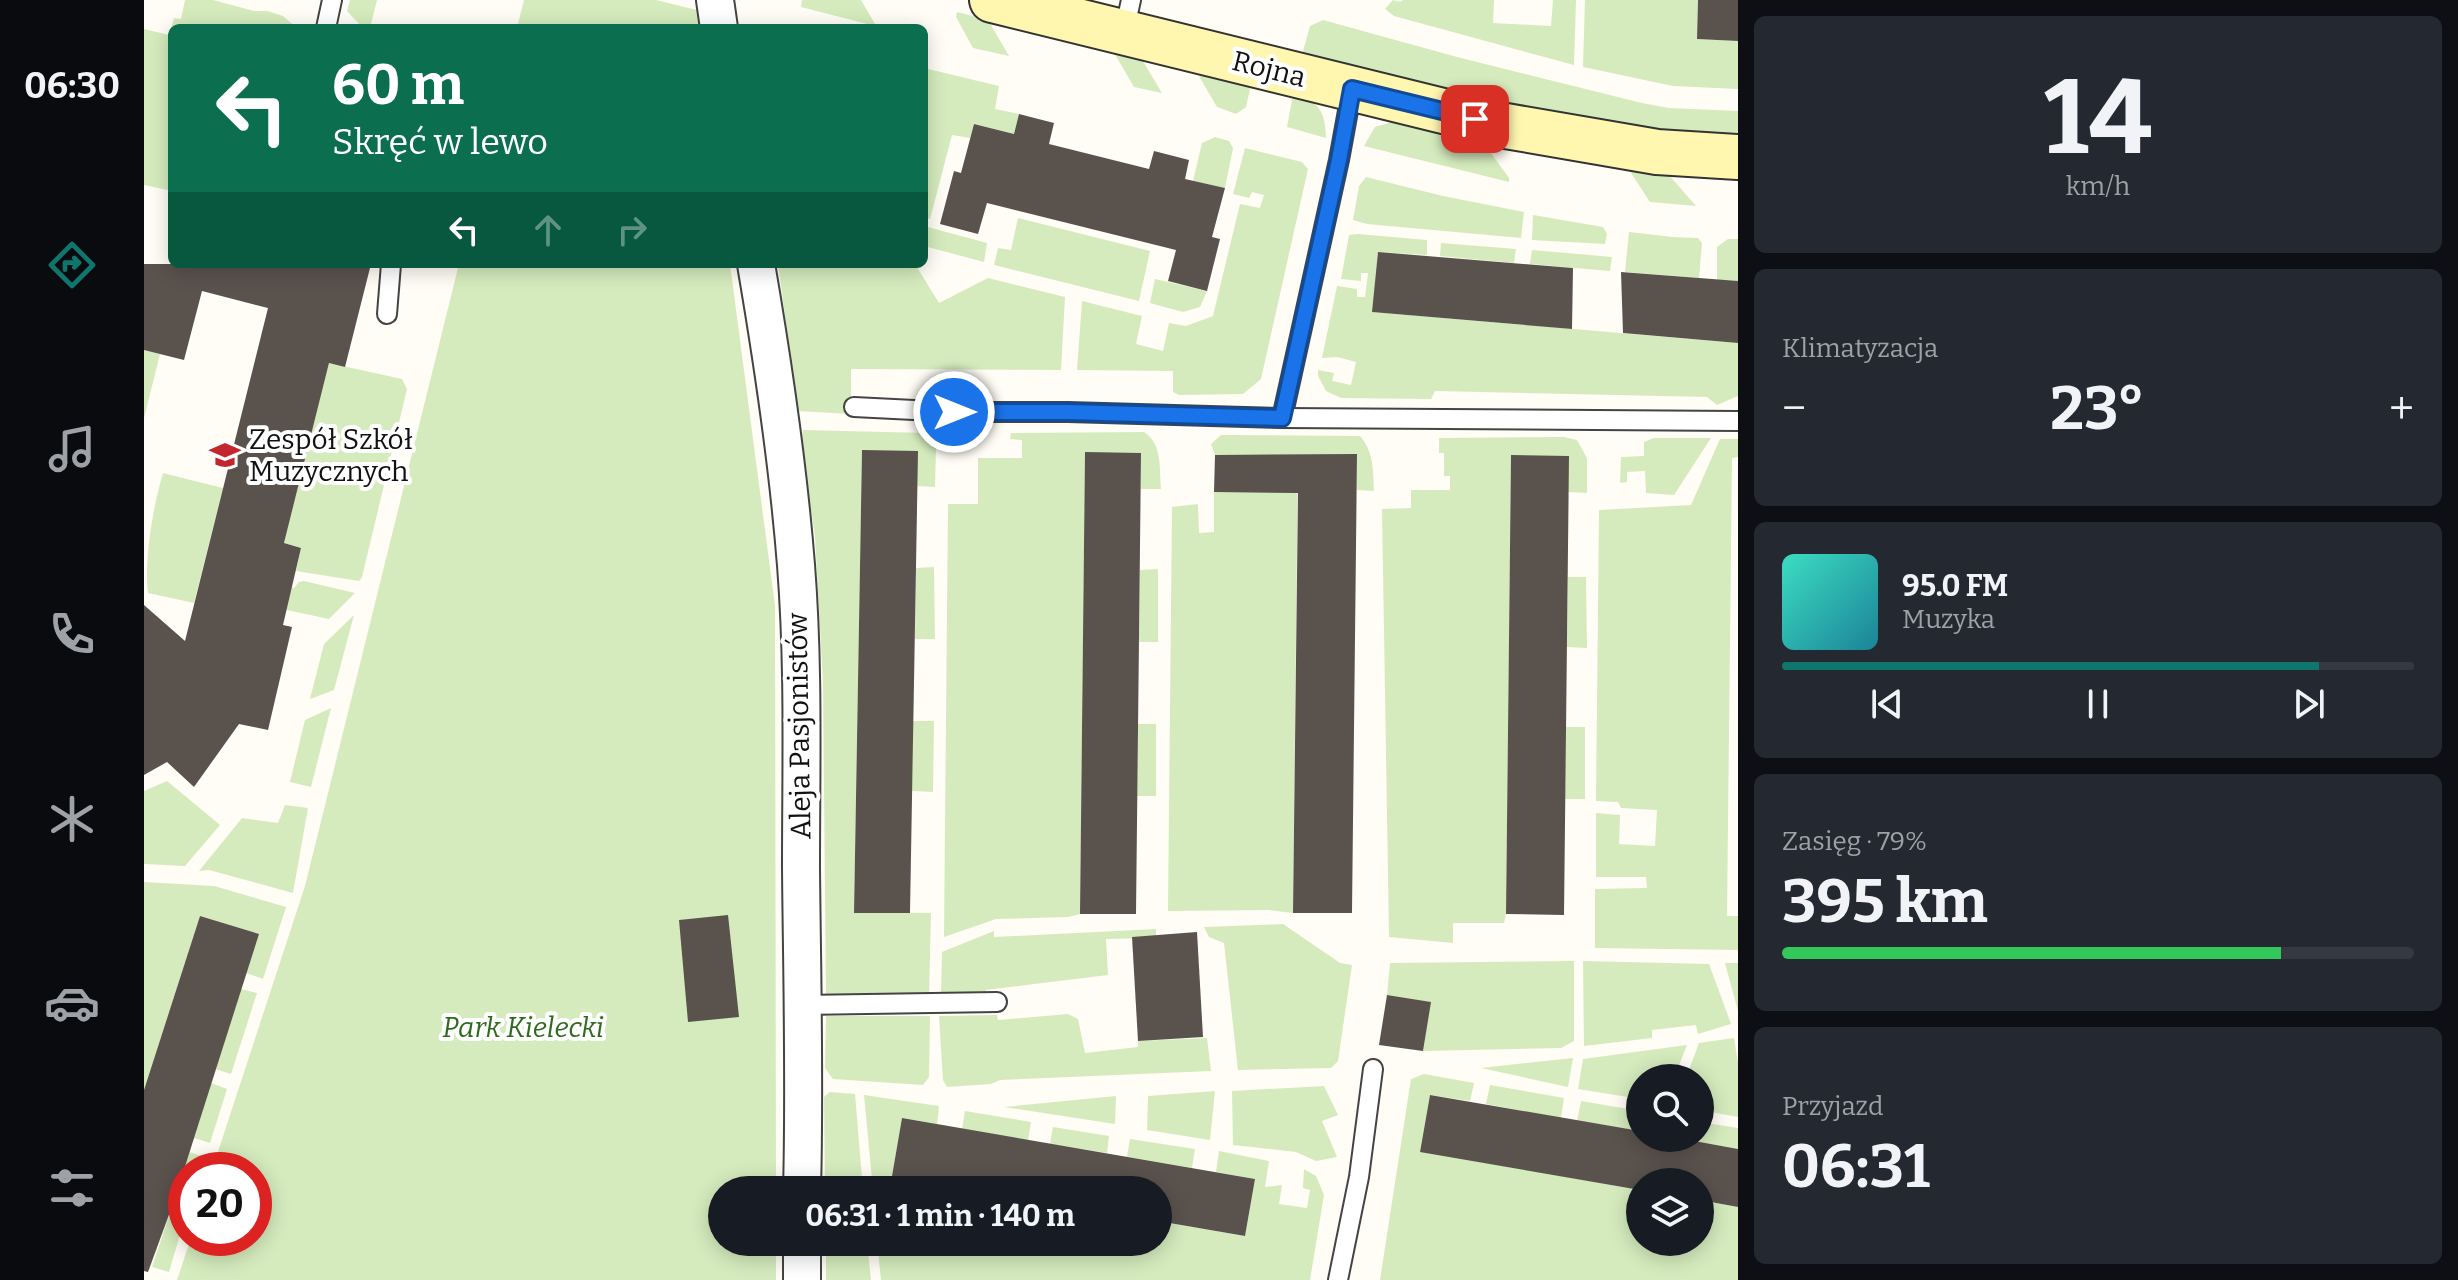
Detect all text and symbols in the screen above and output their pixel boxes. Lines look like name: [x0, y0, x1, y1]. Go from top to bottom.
street label: Rojna: [1229, 44, 1309, 94]
text: 60 m: [332, 52, 464, 119]
icon: left: [200, 56, 304, 160]
text: 14: [2044, 56, 2152, 181]
text: 06:30: [24, 64, 120, 108]
pin: [1441, 85, 1509, 153]
icon: arrive: [1453, 97, 1497, 141]
text: Skręć w lewo: [332, 120, 548, 164]
text: km/h: [2066, 171, 2130, 202]
icon: left: [442, 208, 486, 252]
icon: ahead: [526, 208, 570, 252]
icon: right: [610, 208, 654, 252]
icon: directions: [44, 237, 100, 293]
text: Klimatyzacja: [1782, 333, 1938, 364]
position arrow: [912, 370, 996, 454]
text: 23°: [2050, 373, 2145, 445]
text: −: [1782, 382, 1806, 435]
text: +: [2389, 382, 2414, 435]
icon: music: [44, 421, 100, 477]
place label: Zespół Szkół Muzycznych: [249, 423, 413, 488]
school or university icon: Zespół Szkół Muzycznych: [208, 438, 242, 472]
text: 95.0 FM: [1902, 568, 2008, 604]
text: Muzyka: [1902, 604, 1995, 635]
icon: phone: [44, 606, 100, 662]
street label: Aleja Pasjonistów: [781, 612, 817, 840]
icon: previous: [1865, 682, 1909, 726]
icon: pause: [2076, 682, 2120, 726]
icon: next: [2287, 682, 2331, 726]
icon: climate: [44, 791, 100, 847]
text: Zasięg · 79%: [1782, 826, 1927, 857]
text: 395 km: [1782, 866, 1988, 938]
icon: car: [44, 975, 100, 1031]
park label: Park Kielecki: [442, 1011, 604, 1044]
map controls: [1626, 1064, 1714, 1256]
button: search: [1626, 1064, 1714, 1152]
text: Przyjazd: [1782, 1091, 1884, 1122]
text: 06:31: [1782, 1131, 1930, 1203]
speed limit sign: 20: [168, 1152, 272, 1256]
icon: filters: [44, 1160, 100, 1216]
button: layers: [1626, 1168, 1714, 1256]
text: 06:31 · 1 min · 140 m: [805, 1198, 1075, 1234]

